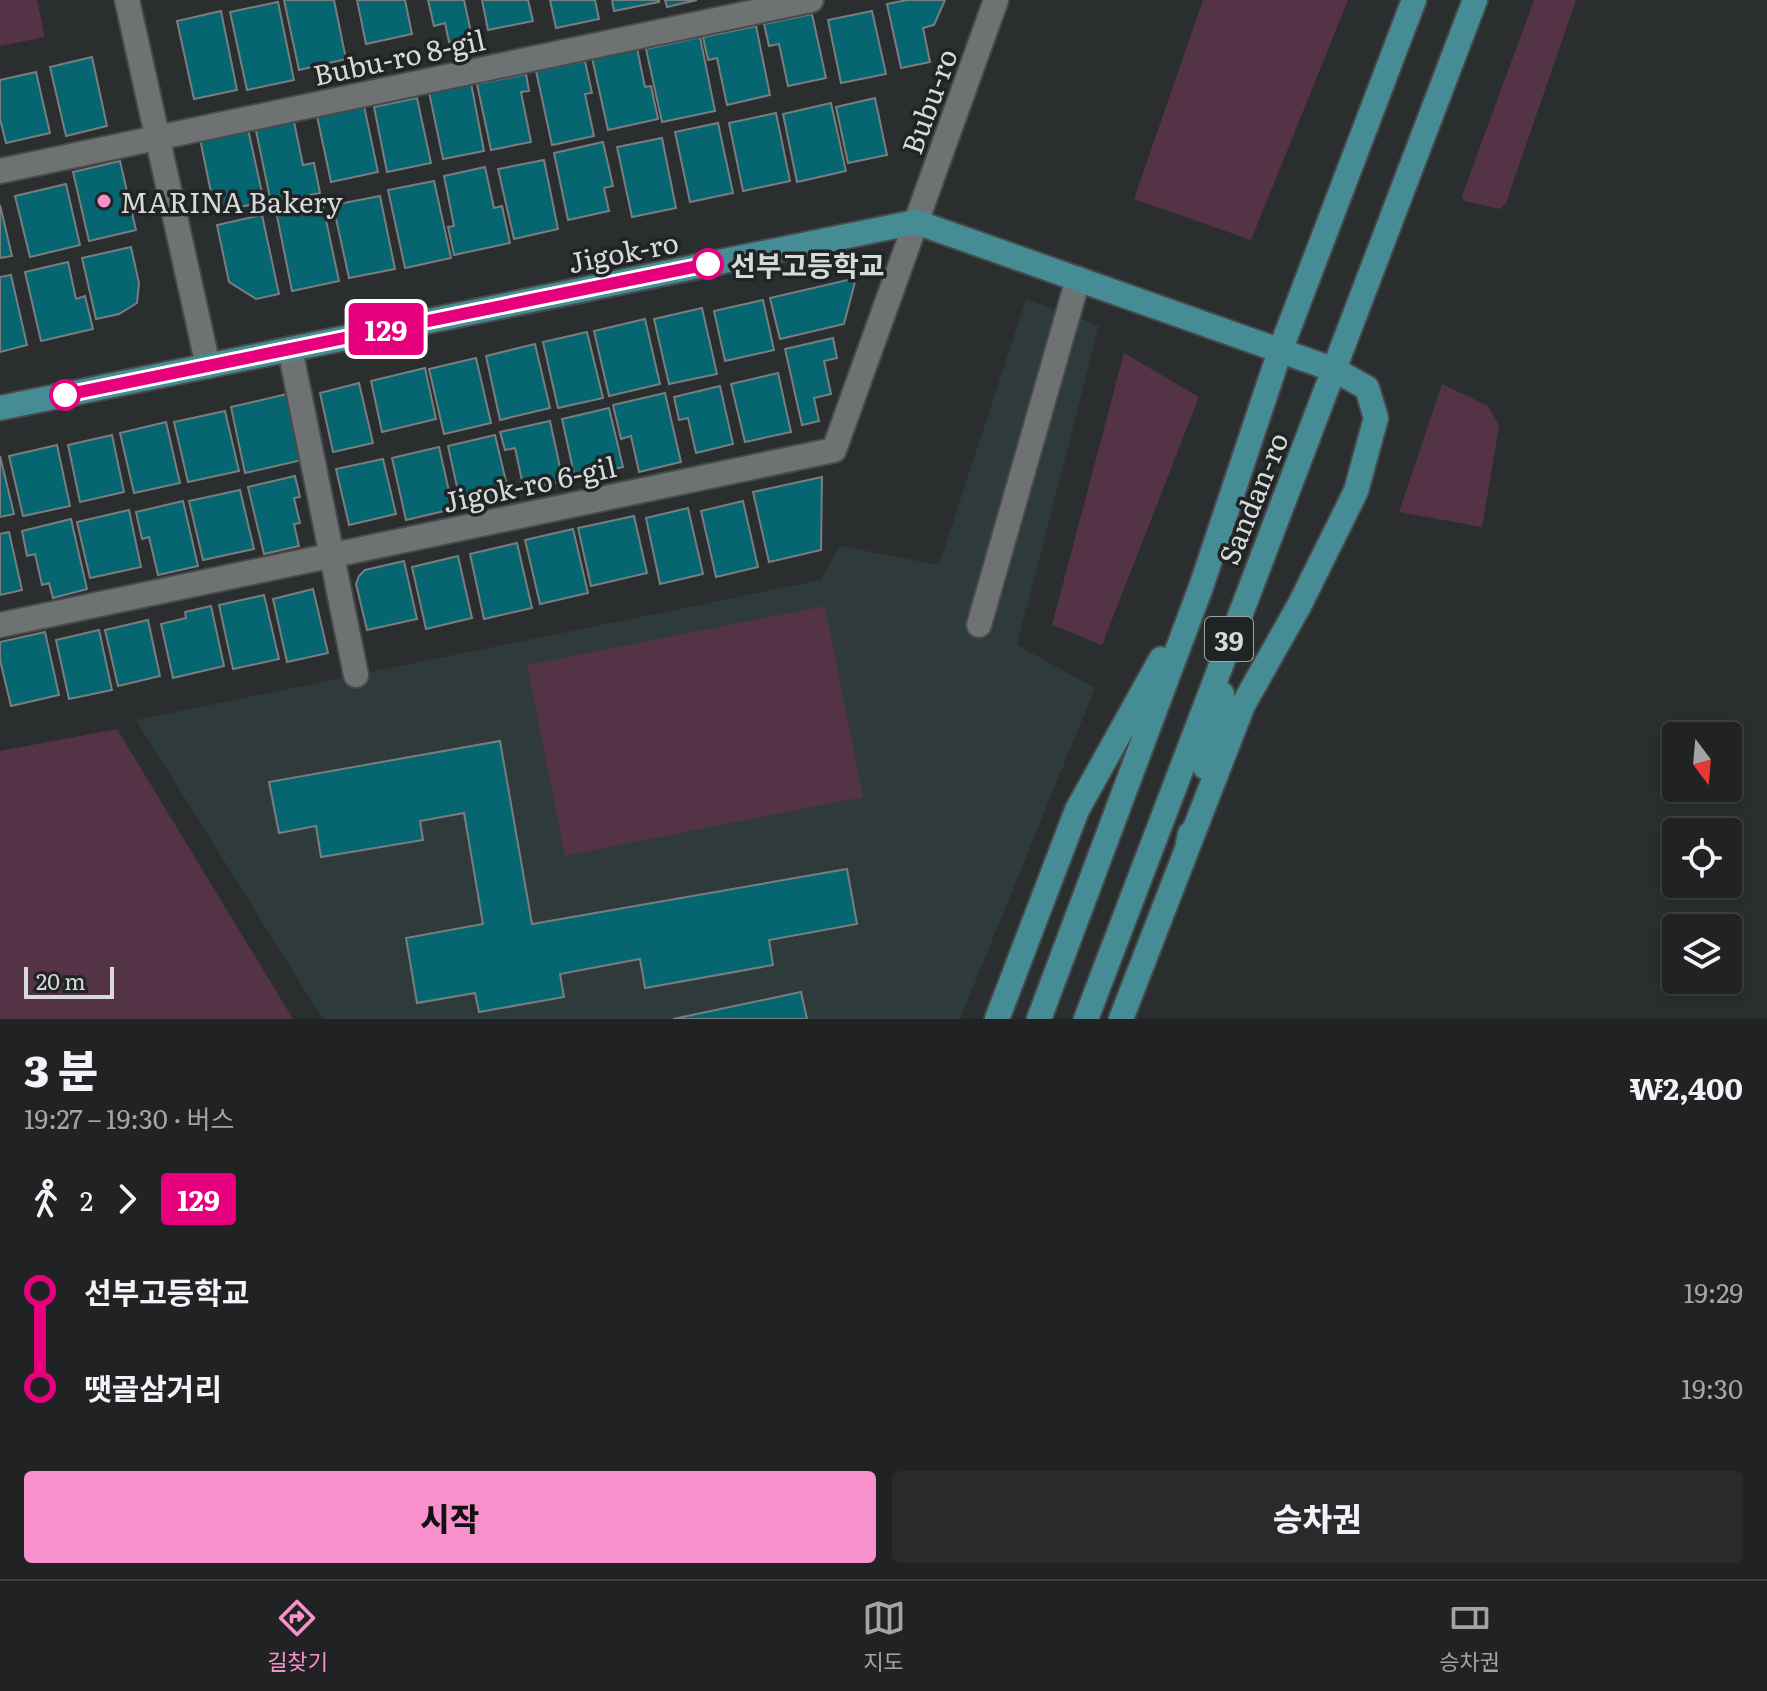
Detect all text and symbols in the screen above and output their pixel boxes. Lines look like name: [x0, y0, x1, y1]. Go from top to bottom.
street label: Bubu-ro 8-gil: [309, 17, 489, 95]
street label: Bubu-ro: [890, 42, 966, 160]
place label: MARINA Bakery: [120, 180, 343, 222]
marker: MARINA Bakery: [95, 192, 113, 210]
street label: Jigok-ro: [564, 220, 682, 282]
place label: 선부고등학교: [730, 243, 885, 285]
marker: 선부고등학교: [693, 249, 723, 279]
line badge: 129: [340, 303, 432, 355]
text: 129: [365, 308, 407, 350]
unlabelled marker: [50, 380, 80, 410]
street label: Sandan-ro: [1206, 425, 1298, 571]
street label: Jigok-ro 6-gil: [438, 444, 620, 522]
road number: 39: [1205, 617, 1253, 661]
north arrow: [1662, 722, 1742, 802]
map controls: [1662, 722, 1742, 994]
button: locate: [1662, 818, 1742, 898]
button: layers: [1662, 914, 1742, 994]
scale bar: [24, 963, 114, 999]
text: 20 m: [36, 964, 86, 997]
text: 3 분: [24, 1035, 98, 1101]
text: ₩2,400: [1630, 1065, 1743, 1109]
text: 19:27 – 19:30 · 버스: [24, 1098, 235, 1137]
icon: walk: [24, 1177, 68, 1221]
icon: forward: [105, 1177, 149, 1221]
text: 129: [177, 1178, 220, 1220]
text: 2: [80, 1180, 93, 1219]
text: 선부고등학교: [84, 1269, 250, 1313]
text: 19:29: [1684, 1272, 1743, 1311]
text: 땟골삼거리: [84, 1365, 222, 1409]
text: 19:30: [1681, 1368, 1743, 1407]
button: 시작: [24, 1471, 876, 1563]
button: 승차권: [892, 1471, 1743, 1563]
tab: 길찾기: [267, 1596, 328, 1677]
tab: 지도: [862, 1596, 906, 1677]
tab: 승차권: [1439, 1596, 1500, 1677]

